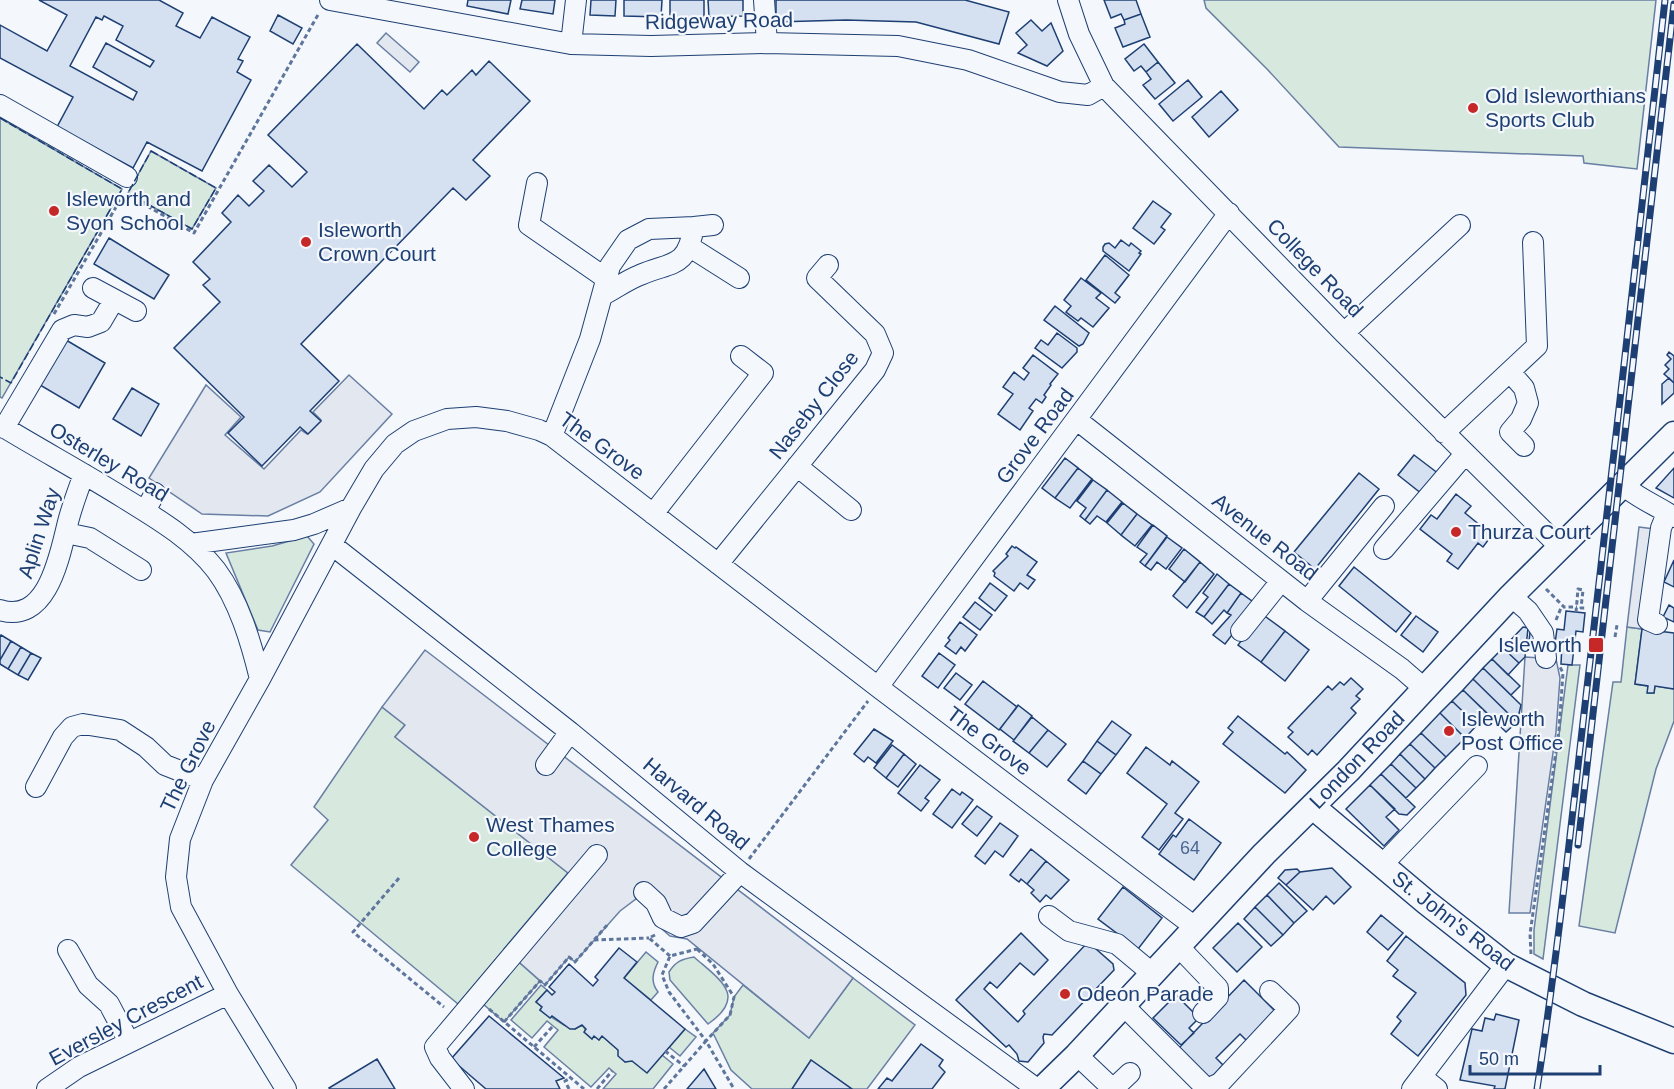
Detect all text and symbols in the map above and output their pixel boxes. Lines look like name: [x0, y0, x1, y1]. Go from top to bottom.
street label: Ridgeway Road: [645, 8, 793, 33]
place label: Old Isleworthians Sports Club: [1485, 84, 1646, 131]
marker: Old Isleworthians Sports Club: [1466, 101, 1480, 115]
place label: Isleworth and Syon School: [66, 187, 191, 234]
marker: Isleworth and Syon School: [47, 204, 61, 218]
street label: College Road: [1263, 214, 1368, 321]
place label: Isleworth Crown Court: [318, 218, 436, 265]
marker: Isleworth Crown Court: [299, 235, 313, 249]
street label: Naseby Close: [764, 346, 863, 463]
street label: Grove Road: [991, 384, 1078, 488]
street label: The Grove: [555, 407, 649, 484]
street label: Osterley Road: [46, 417, 173, 506]
street label: Aplin Way: [13, 484, 64, 581]
street label: Avenue Road: [1208, 488, 1322, 585]
place label: Thurza Court: [1468, 520, 1591, 543]
marker: Thurza Court: [1449, 525, 1463, 539]
place label: Isleworth: [1498, 633, 1582, 656]
marker: Isleworth: [1587, 636, 1605, 654]
street label: The Grove: [943, 702, 1036, 780]
street label: London Road: [1305, 706, 1409, 813]
place label: Isleworth Post Office: [1461, 707, 1563, 754]
street label: The Grove: [155, 716, 220, 815]
marker: Isleworth Post Office: [1442, 724, 1456, 738]
street label: Harvard Road: [639, 753, 754, 854]
place label: West Thames College: [486, 813, 615, 860]
marker: West Thames College: [467, 830, 481, 844]
house number: 64: [1180, 838, 1200, 858]
street label: St. John's Road: [1388, 866, 1519, 975]
street label: Eversley Crescent: [45, 969, 207, 1070]
place label: Odeon Parade: [1077, 982, 1214, 1005]
marker: Odeon Parade: [1058, 987, 1072, 1001]
scale bar: [1470, 1038, 1600, 1076]
text: 50 m: [1479, 1049, 1519, 1069]

